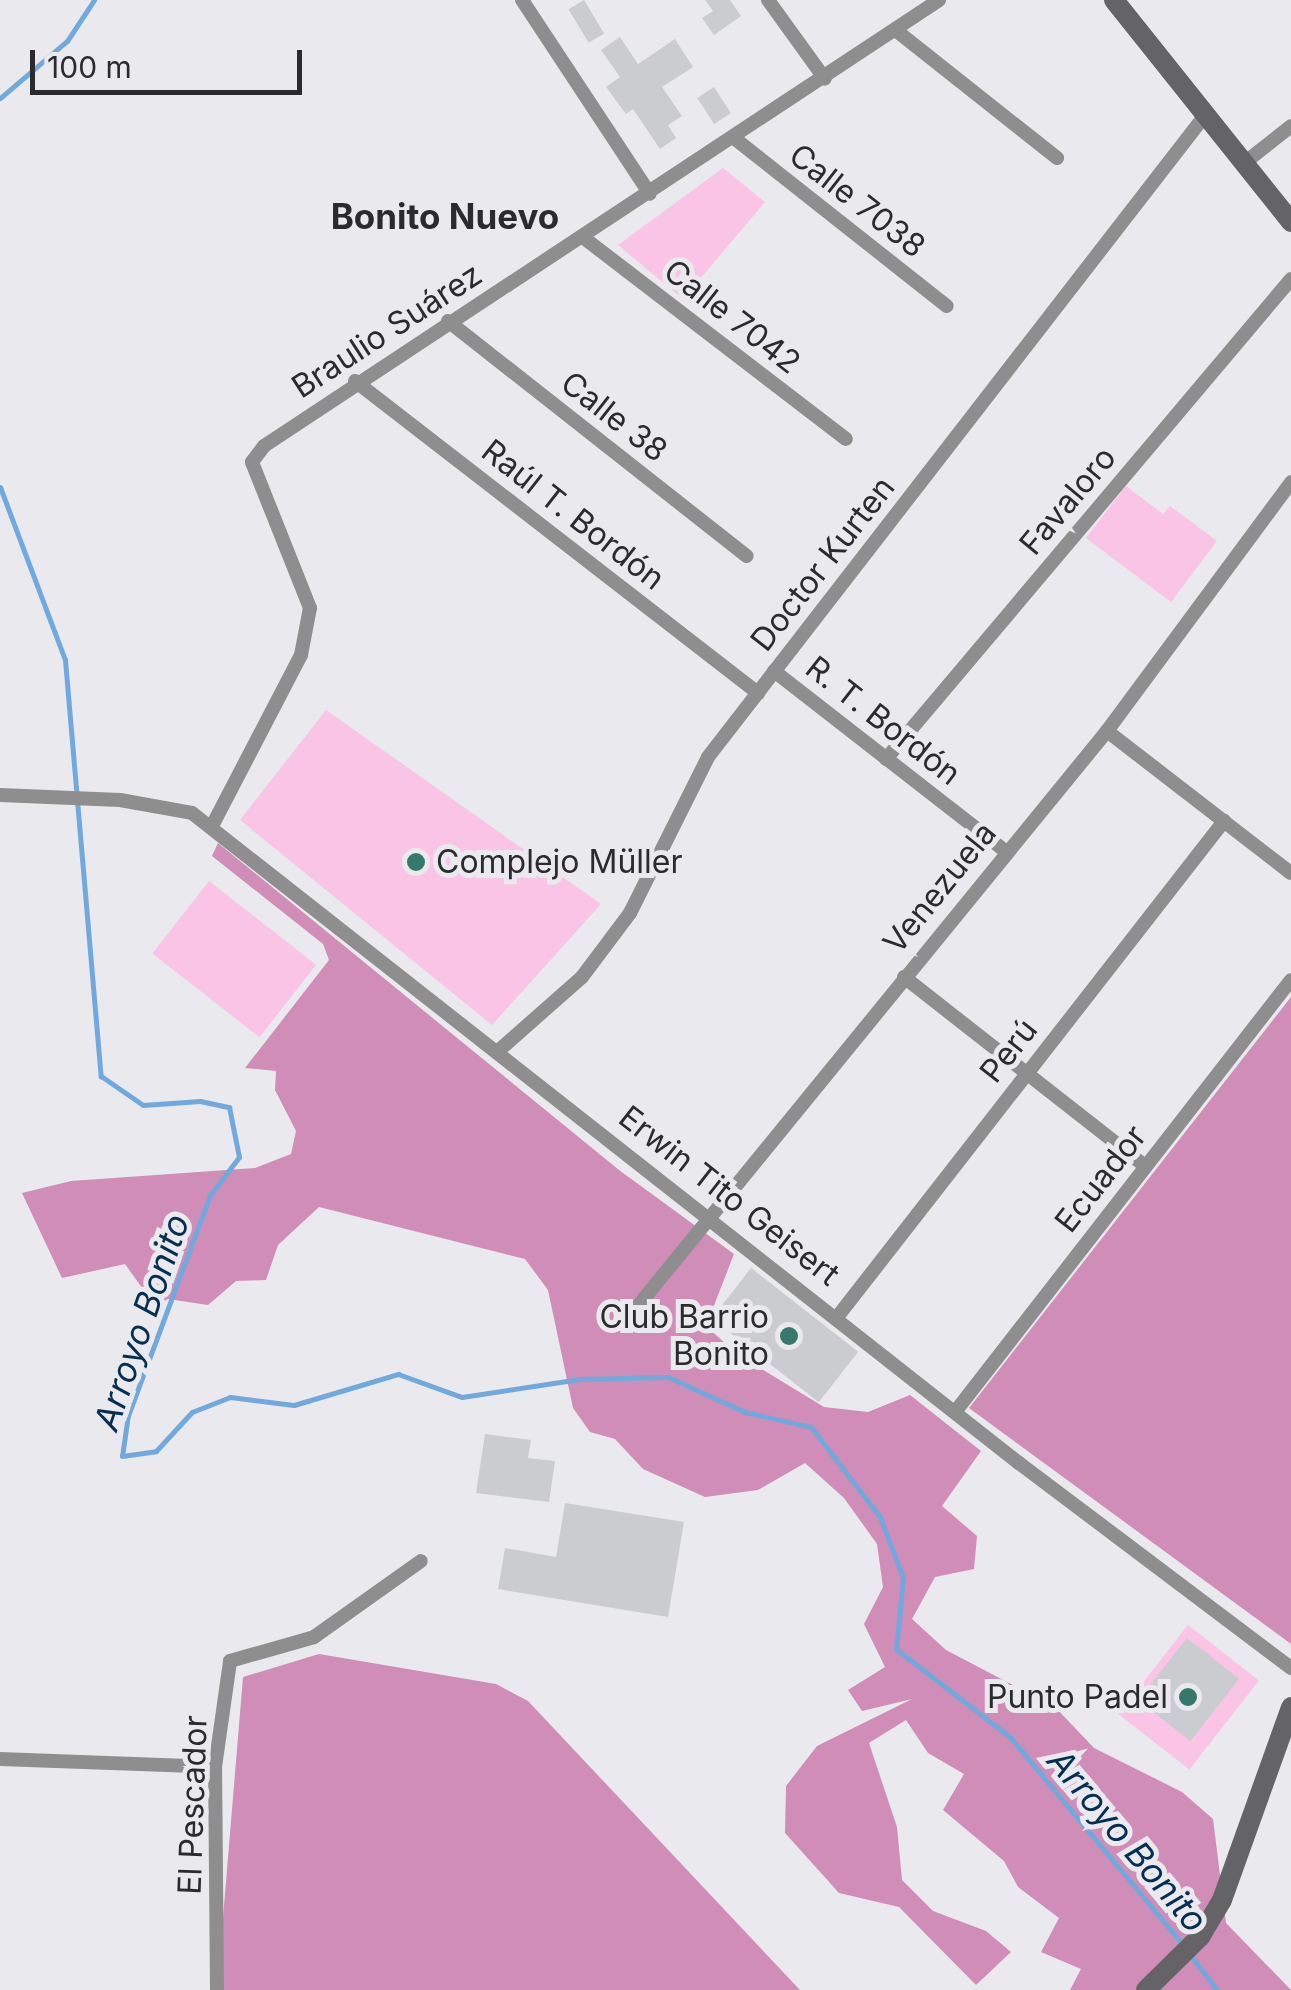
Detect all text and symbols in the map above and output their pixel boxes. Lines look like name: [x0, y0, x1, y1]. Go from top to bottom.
scale bar: [35, 30, 308, 92]
text: 100 m: [47, 49, 132, 85]
street label: Calle 7038: [781, 136, 933, 266]
district label: Bonito Nuevo: [331, 195, 559, 237]
street label: Calle 7042: [656, 252, 808, 382]
street label: Braulio Suárez: [285, 255, 489, 407]
street label: Calle 38: [553, 364, 675, 470]
street label: Raúl T. Bordón: [474, 432, 672, 598]
street label: Favaloro: [1012, 439, 1124, 563]
street label: Doctor Kurten: [743, 469, 903, 659]
street label: R. T. Bordón: [798, 649, 968, 793]
street label: Venezuela: [876, 815, 1004, 961]
place label: Complejo Müller: [436, 843, 683, 881]
marker: Complejo Müller: [405, 851, 427, 873]
street label: Perú: [972, 1012, 1046, 1090]
street label: Erwin Tito Geisert: [611, 1098, 847, 1294]
street label: Ecuador: [1047, 1118, 1155, 1240]
water label: Arroyo Bonito: [84, 1208, 198, 1436]
place label: Club Barrio Bonito: [599, 1299, 769, 1374]
marker: Club Barrio Bonito: [778, 1325, 800, 1347]
place label: Punto Padel: [987, 1678, 1168, 1716]
marker: Punto Padel: [1177, 1686, 1199, 1708]
street label: El Pescador: [171, 1715, 215, 1895]
water label: Arroyo Bonito: [1039, 1740, 1217, 1940]

